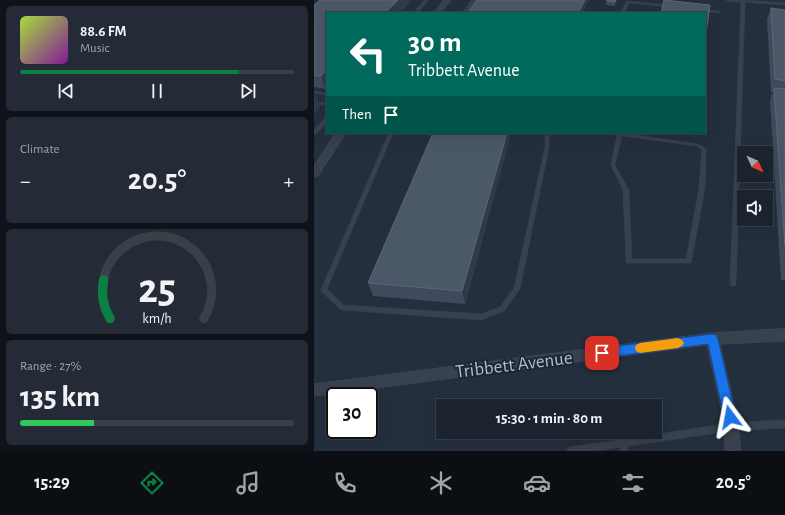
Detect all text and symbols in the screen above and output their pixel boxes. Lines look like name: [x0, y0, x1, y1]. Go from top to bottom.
text: 88.6 FM: [80, 24, 126, 39]
icon: left: [342, 28, 394, 80]
text: 30 m: [408, 29, 461, 57]
text: Music: [80, 42, 110, 55]
text: Tribbett Avenue: [408, 62, 520, 80]
icon: previous: [55, 80, 77, 102]
icon: pause: [146, 80, 168, 102]
icon: next: [237, 80, 259, 102]
icon: arrive: [380, 104, 402, 126]
text: Then: [342, 107, 372, 122]
text: Climate: [20, 143, 59, 156]
north arrow: [737, 146, 773, 182]
map controls: [737, 146, 773, 226]
text: 20.5°: [128, 165, 186, 195]
text: −: [20, 170, 31, 192]
text: +: [283, 170, 294, 192]
button: sound: [737, 190, 773, 226]
text: 25: [138, 269, 176, 310]
text: km/h: [142, 312, 172, 326]
pin: [585, 336, 619, 370]
icon: arrive: [591, 342, 613, 364]
street label: Tribbett Avenue: [454, 348, 574, 382]
text: Range · 27%: [20, 360, 81, 373]
text: 135 km: [20, 382, 100, 412]
speed limit sign: 30: [326, 387, 378, 439]
position arrow: [709, 396, 751, 438]
text: 15:30 · 1 min · 80 m: [496, 411, 602, 426]
icon: directions: [138, 469, 166, 497]
icon: music: [234, 469, 262, 497]
icon: phone: [331, 469, 359, 497]
icon: climate: [427, 469, 455, 497]
icon: car: [523, 469, 551, 497]
icon: filters: [619, 469, 647, 497]
text: 15:29: [34, 474, 70, 492]
text: 20.5°: [716, 474, 751, 492]

